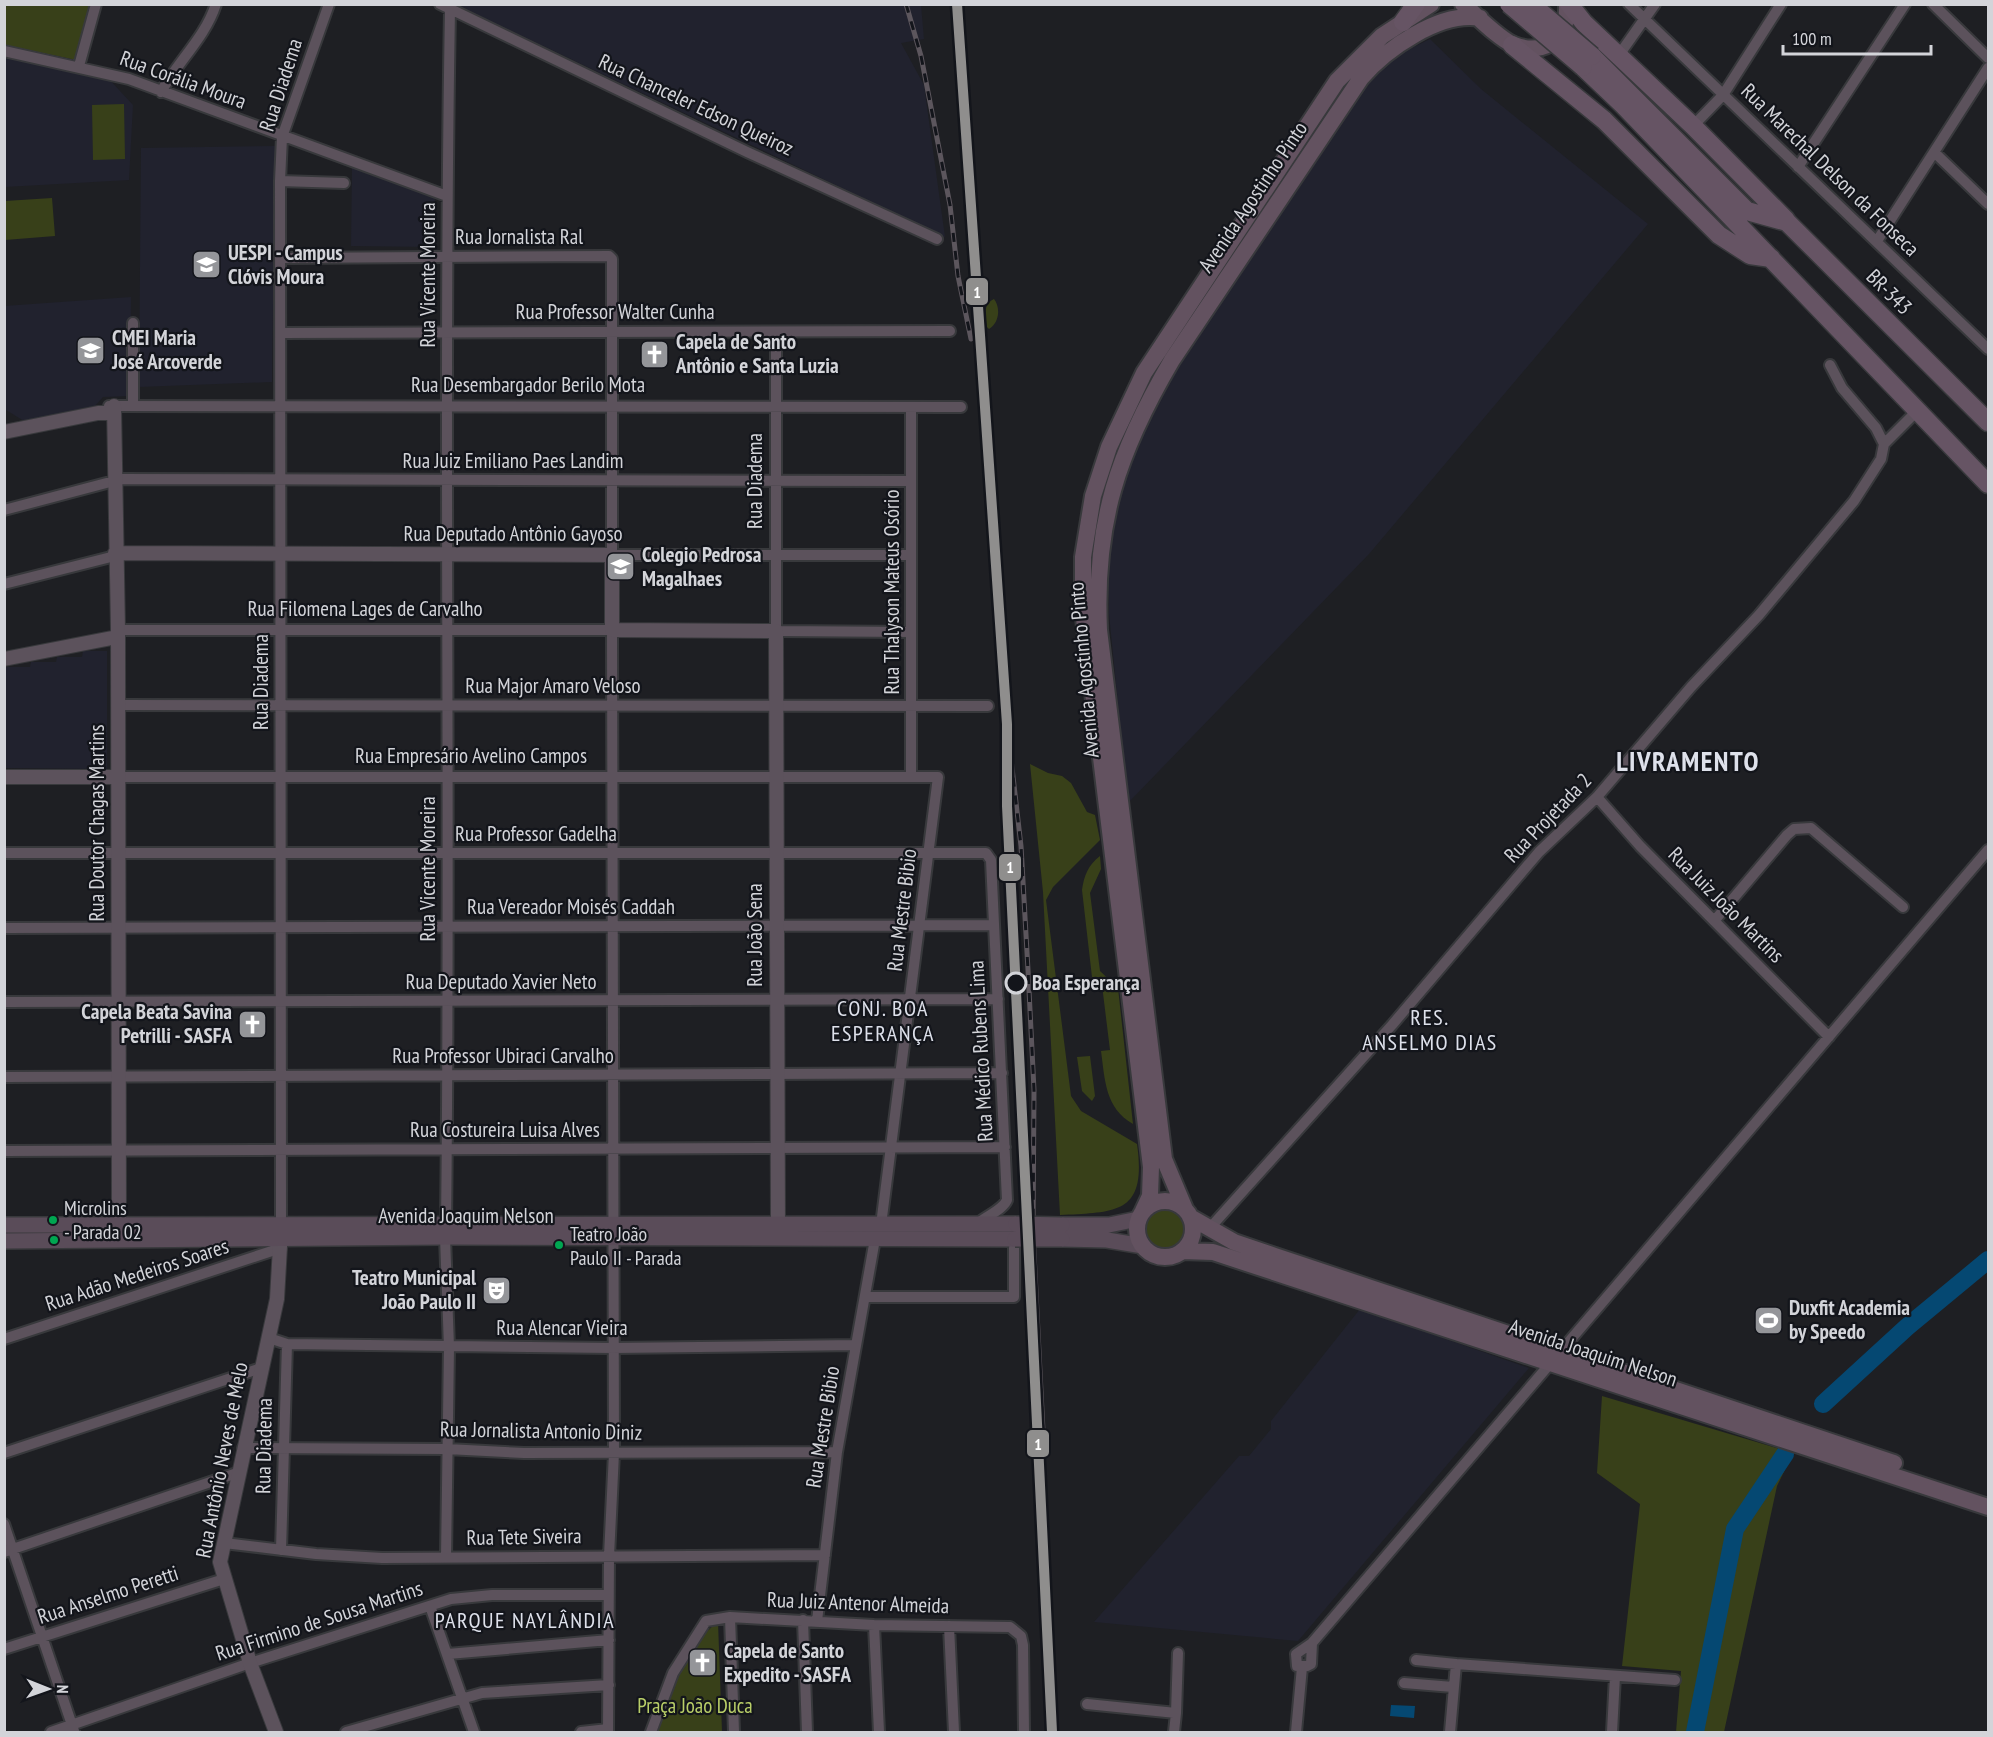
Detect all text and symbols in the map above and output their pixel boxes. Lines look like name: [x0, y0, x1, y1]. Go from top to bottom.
scale bar: [1783, 18, 1932, 56]
text: 100 m: [1792, 27, 1832, 50]
street label: Rua Diadema: [253, 35, 308, 135]
street label: Rua Corália Moura: [116, 44, 250, 115]
street label: Rua Chanceler Edson Queiroz: [594, 48, 798, 162]
street label: Rua Marechal Delson da Fonseca: [1736, 77, 1925, 262]
street label: Avenida Agostinho Pinto: [1192, 116, 1313, 277]
street label: Rua Vicente Moreira: [414, 202, 441, 348]
street label: Rua Jornalista Ral: [455, 223, 583, 250]
place label: UESPI - Campus Clóvis Moura: [228, 239, 343, 290]
school or university icon: UESPI - Campus Clóvis Moura: [191, 249, 223, 281]
street label: BR-343: [1861, 263, 1918, 320]
line badge: 1: [965, 277, 989, 306]
text: 1: [973, 282, 981, 302]
street label: Rua Professor Walter Cunha: [515, 298, 715, 325]
place label: CMEI Maria José Arcoverde: [111, 324, 222, 375]
place label: Capela de Santo Antônio e Santa Luzia: [675, 328, 839, 379]
school or university icon: CMEI Maria José Arcoverde: [75, 334, 107, 366]
church icon: Capela de Santo Antônio e Santa Luzia: [639, 338, 671, 370]
street label: Rua Desembargador Berilo Mota: [411, 371, 645, 398]
street label: Rua Diadema: [741, 433, 768, 529]
street label: Rua Juiz Emiliano Paes Landim: [402, 447, 624, 474]
street label: Rua Thalyson Mateus Osório: [878, 490, 905, 694]
street label: Rua Deputado Antônio Gayoso: [403, 520, 623, 547]
place label: Colegio Pedrosa Magalhaes: [642, 541, 762, 592]
school or university icon: Colegio Pedrosa Magalhaes: [605, 551, 637, 583]
street label: Avenida Agostinho Pinto: [1062, 581, 1105, 759]
street label: Rua Filomena Lages de Carvalho: [247, 595, 483, 622]
street label: Rua Diadema: [247, 634, 274, 730]
street label: Rua Major Amaro Veloso: [465, 672, 641, 699]
street label: Rua Doutor Chagas Martins: [83, 724, 110, 922]
street label: Rua Empresário Avelino Campos: [355, 742, 587, 769]
district label: LIVRAMENTO: [1616, 744, 1760, 778]
street label: Rua Projetada 2: [1498, 767, 1597, 868]
street label: Rua Vicente Moreira: [414, 796, 441, 942]
street label: Rua Professor Gadelha: [455, 820, 617, 847]
street label: Rua Juiz João Martins: [1663, 841, 1790, 968]
street label: Rua Mestre Bibio: [881, 847, 922, 973]
line badge: 1: [998, 853, 1022, 882]
text: 1: [1006, 857, 1014, 877]
street label: Rua João Sena: [741, 883, 768, 987]
street label: Rua Vereador Moisés Caddah: [467, 893, 675, 920]
street label: Rua Médico Rubens Lima: [962, 960, 999, 1142]
street label: Rua Deputado Xavier Neto: [406, 968, 596, 995]
place label: Boa Esperança: [1032, 969, 1140, 996]
marker: Boa Esperança: [1005, 972, 1027, 994]
district label: CONJ. BOA ESPERANÇA: [831, 994, 935, 1047]
place label: Capela Beata Savina Petrilli - SASFA: [81, 998, 232, 1049]
district label: RES. ANSELMO DIAS: [1362, 1003, 1498, 1056]
church icon: Capela Beata Savina Petrilli - SASFA: [237, 1008, 269, 1040]
street label: Rua Professor Ubiraci Carvalho: [392, 1042, 614, 1069]
street label: Rua Costureira Luisa Alves: [410, 1116, 600, 1143]
place label: Microlins - Parada 02: [64, 1195, 142, 1245]
street label: Avenida Joaquim Nelson: [378, 1202, 554, 1229]
marker: Microlins - Parada 02: [47, 1214, 59, 1226]
place label: Teatro João Paulo II - Parada: [570, 1221, 681, 1271]
street label: Rua Adão Medeiros Soares: [42, 1232, 232, 1317]
unlabelled marker: [48, 1234, 60, 1246]
marker: Teatro João Paulo II - Parada: [553, 1239, 565, 1251]
place label: Teatro Municipal João Paulo II: [352, 1264, 477, 1315]
theatre icon: Teatro Municipal João Paulo II: [481, 1274, 513, 1306]
place label: Duxfit Academia by Speedo: [1789, 1294, 1910, 1345]
sports icon: Duxfit Academia by Speedo: [1752, 1304, 1784, 1336]
street label: Avenida Joaquim Nelson: [1506, 1313, 1681, 1392]
street label: Rua Alencar Vieira: [496, 1314, 628, 1341]
street label: Rua Antônio Neves de Melo: [189, 1360, 254, 1560]
street label: Rua Mestre Bibio: [800, 1364, 845, 1490]
street label: Rua Diadema: [249, 1398, 278, 1494]
street label: Rua Jornalista Antonio Diniz: [440, 1415, 642, 1446]
line badge: 1: [1026, 1429, 1050, 1458]
text: 1: [1034, 1434, 1042, 1454]
street label: Rua Tete Siveira: [466, 1522, 582, 1551]
street label: Rua Anselmo Peretti: [34, 1559, 182, 1630]
street label: Rua Firmino de Sousa Martins: [212, 1574, 426, 1667]
street label: Rua Juiz Antenor Almeida: [766, 1586, 950, 1619]
district label: PARQUE NAYLÂNDIA: [435, 1606, 615, 1634]
place label: Capela de Santo Expedito - SASFA: [724, 1637, 852, 1688]
church icon: Capela de Santo Expedito - SASFA: [687, 1647, 719, 1679]
north arrow: [18, 1659, 78, 1719]
text: N: [53, 1685, 73, 1694]
park label: Praça João Duca: [637, 1692, 753, 1719]

